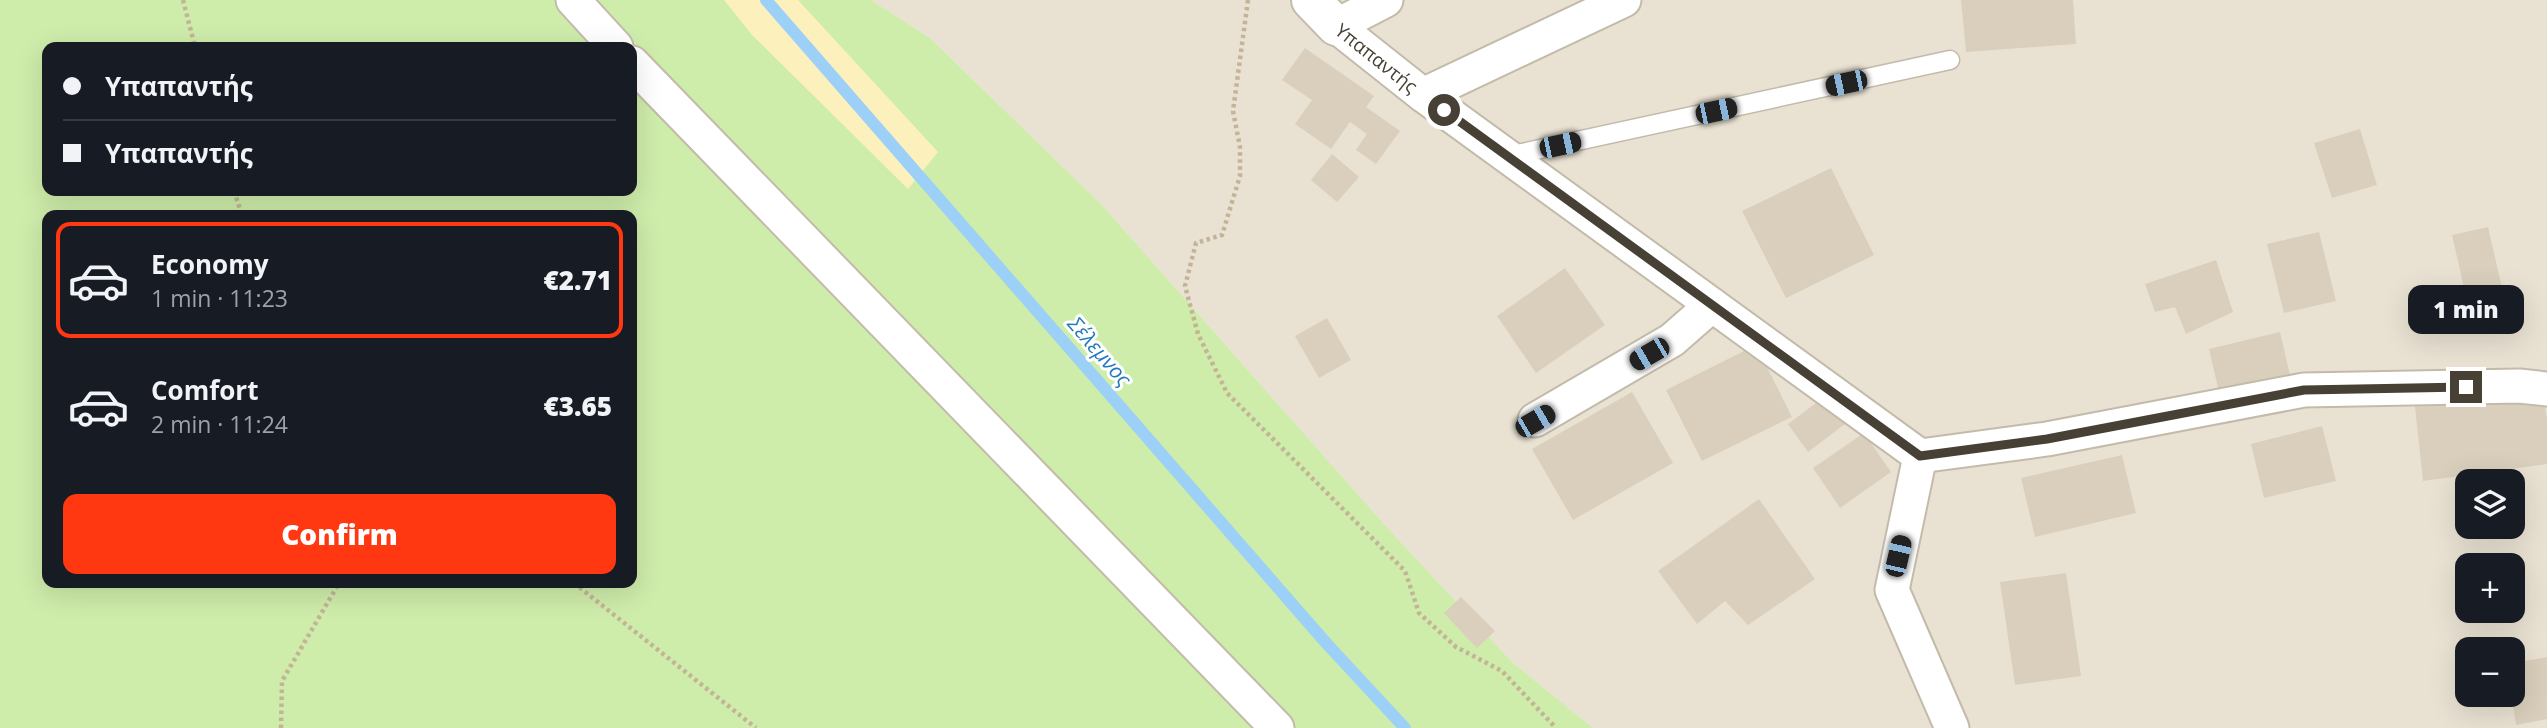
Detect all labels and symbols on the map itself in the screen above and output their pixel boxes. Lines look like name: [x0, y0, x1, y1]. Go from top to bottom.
street label: Υπαπαντής: [1330, 17, 1423, 99]
car: [1824, 68, 1869, 98]
route start: [1428, 94, 1460, 126]
car: [1694, 96, 1739, 126]
car: [1538, 130, 1583, 160]
callout: 1 min: [2408, 286, 2524, 334]
water label: Σέλεμνος: [1061, 309, 1138, 392]
car: [1626, 334, 1673, 374]
route end: [2450, 371, 2482, 403]
car: [1512, 401, 1559, 441]
car: [1884, 533, 1913, 579]

